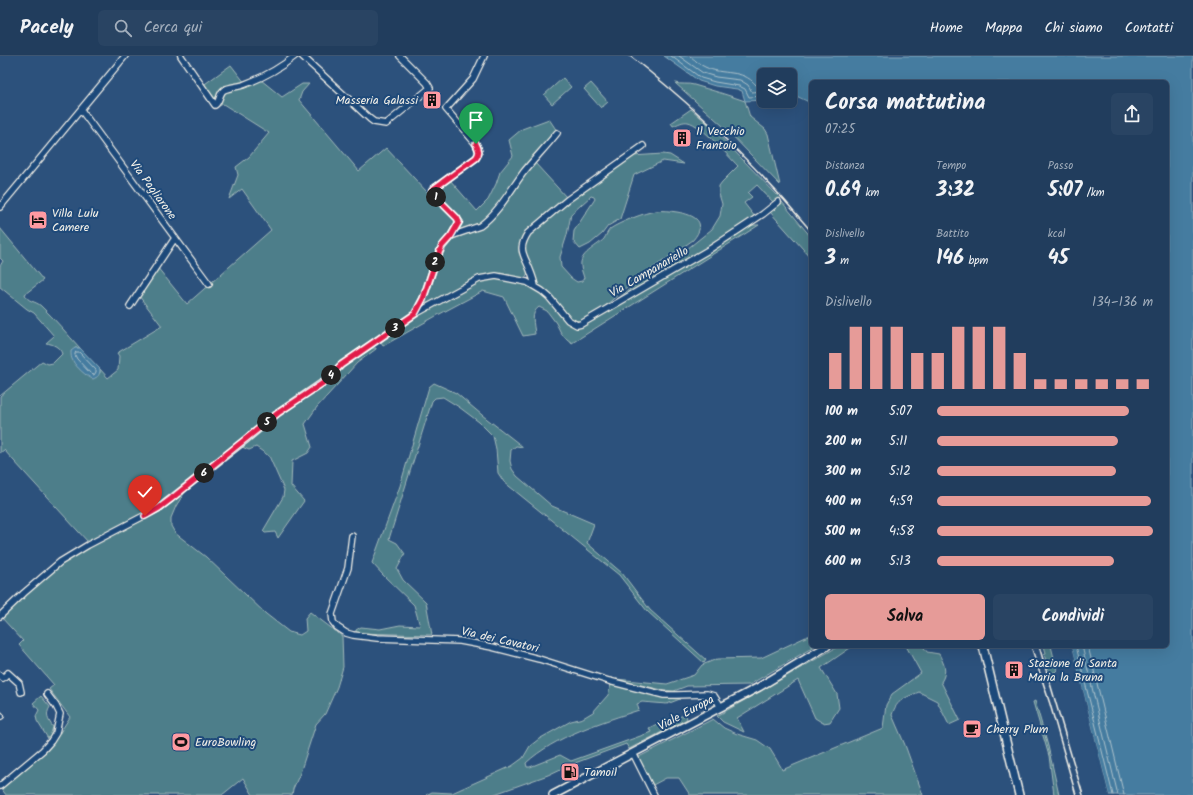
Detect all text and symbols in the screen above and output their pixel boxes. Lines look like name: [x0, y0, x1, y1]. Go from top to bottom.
search box: [98, 10, 378, 46]
text: Pacely: [20, 13, 74, 43]
text: Cerca qui: [144, 16, 202, 40]
icon: search: [112, 17, 134, 39]
text: Home: [930, 17, 963, 39]
text: Mappa: [985, 17, 1022, 39]
text: Chi siamo: [1044, 17, 1103, 39]
text: Contatti: [1125, 17, 1173, 39]
map controls: [757, 68, 797, 108]
button: layers: [757, 68, 797, 108]
text: Corsa mattutina: [825, 86, 985, 121]
building icon: Masseria Galassi: [421, 89, 443, 111]
place label: Masseria Galassi: [335, 91, 419, 110]
button: share: [1111, 93, 1153, 135]
pin: [459, 103, 493, 144]
icon: arrive: [465, 109, 487, 131]
text: 07:25: [825, 119, 855, 140]
place label: Il Vecchio Frantoio: [696, 122, 745, 155]
building icon: Il Vecchio Frantoio: [671, 127, 693, 149]
street label: Via Pagliarone: [125, 156, 182, 224]
text: Distanza: [825, 157, 865, 175]
text: Tempo: [936, 157, 966, 175]
text: Passo: [1048, 157, 1073, 175]
text: 0.69: [825, 175, 861, 207]
text: 3:32: [936, 175, 975, 207]
text: 5:07: [1048, 175, 1082, 207]
text: km: [861, 184, 879, 202]
text: /km: [1082, 184, 1105, 202]
pin: 1: [426, 187, 446, 207]
text: 1: [434, 188, 438, 206]
place label: Villa Lulu Camere: [52, 204, 99, 237]
hotel icon: Villa Lulu Camere: [27, 209, 49, 231]
text: Dislivello: [825, 225, 865, 243]
text: Battito: [936, 225, 969, 243]
text: kcal: [1048, 225, 1066, 243]
street label: Via Campanariello: [606, 242, 692, 302]
text: 3: [825, 243, 836, 275]
text: 146: [936, 243, 964, 275]
text: 45: [1048, 243, 1069, 275]
pin: 2: [425, 252, 445, 272]
text: m: [836, 252, 849, 270]
text: bpm: [964, 252, 988, 270]
text: 2: [432, 253, 438, 271]
text: Dislivello: [825, 292, 872, 313]
text: 134–136 m: [1092, 292, 1153, 313]
pin: 3: [385, 318, 405, 338]
text: 3: [392, 319, 398, 337]
pin: 4: [321, 365, 341, 385]
text: 4: [328, 366, 334, 384]
text: 100 m: [825, 401, 858, 422]
text: 5:07: [889, 401, 912, 422]
pin: 5: [257, 412, 277, 432]
text: 5: [264, 413, 270, 431]
text: 200 m: [825, 431, 862, 452]
text: 5:11: [889, 431, 907, 452]
text: 300 m: [825, 461, 861, 482]
text: 5:12: [889, 461, 911, 482]
pin: 6: [194, 463, 214, 483]
text: 6: [201, 464, 207, 482]
pin: [128, 475, 162, 516]
icon: check: [134, 481, 156, 503]
text: 400 m: [825, 491, 861, 512]
text: 4:59: [889, 491, 913, 512]
text: 500 m: [825, 521, 861, 542]
text: 4:58: [889, 521, 914, 542]
text: 600 m: [825, 551, 861, 572]
text: 5:13: [889, 551, 911, 572]
button: Salva: [825, 594, 985, 640]
button: Condividi: [993, 594, 1153, 640]
street label: Via dei Cavatori: [459, 622, 542, 658]
place label: Stazione di Santa Maria la Bruna: [1028, 654, 1118, 687]
building icon: Stazione di Santa Maria la Bruna: [1003, 659, 1025, 681]
street label: Viale Europa: [654, 690, 718, 736]
cafe icon: Cherry Plum: [961, 718, 983, 740]
place label: Cherry Plum: [986, 720, 1049, 739]
sports icon: EuroBowling: [170, 731, 192, 753]
place label: EuroBowling: [195, 733, 257, 752]
fuel station icon: Tamoil: [559, 761, 581, 783]
place label: Tamoil: [584, 763, 617, 782]

